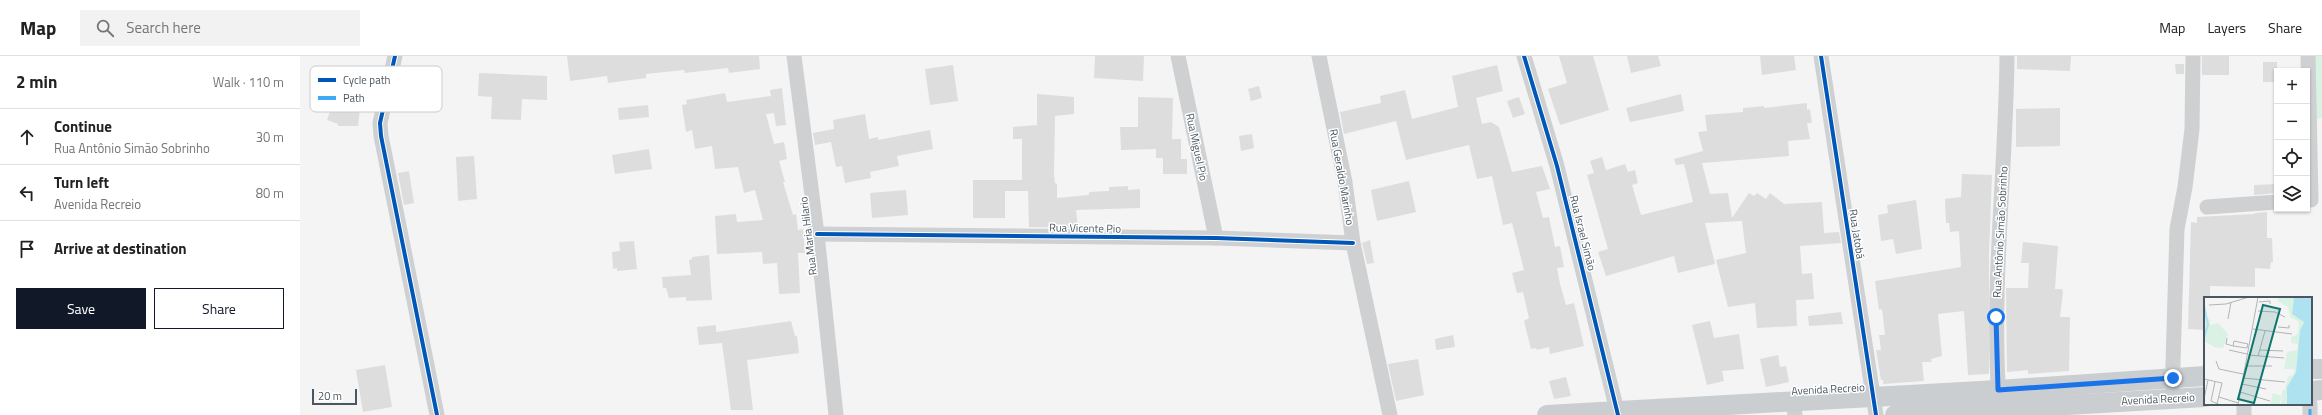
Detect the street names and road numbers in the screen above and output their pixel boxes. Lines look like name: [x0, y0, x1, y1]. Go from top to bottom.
street label: Rua Miguel Pio: [1182, 112, 1212, 183]
street label: Rua Geraldo Marinho: [1326, 128, 1358, 227]
street label: Rua Antônio Simão Sobrinho: [1989, 166, 2011, 298]
street label: Rua Israel Simão: [1566, 194, 1600, 273]
street label: Rua Maria Hilario: [795, 195, 821, 276]
street label: Rua Jatobá: [1845, 208, 1869, 261]
street label: Rua Vicente Pio: [1049, 219, 1121, 237]
street label: Avenida Recreio: [1791, 379, 1865, 399]
street label: Avenida Recreio: [2121, 389, 2195, 409]

